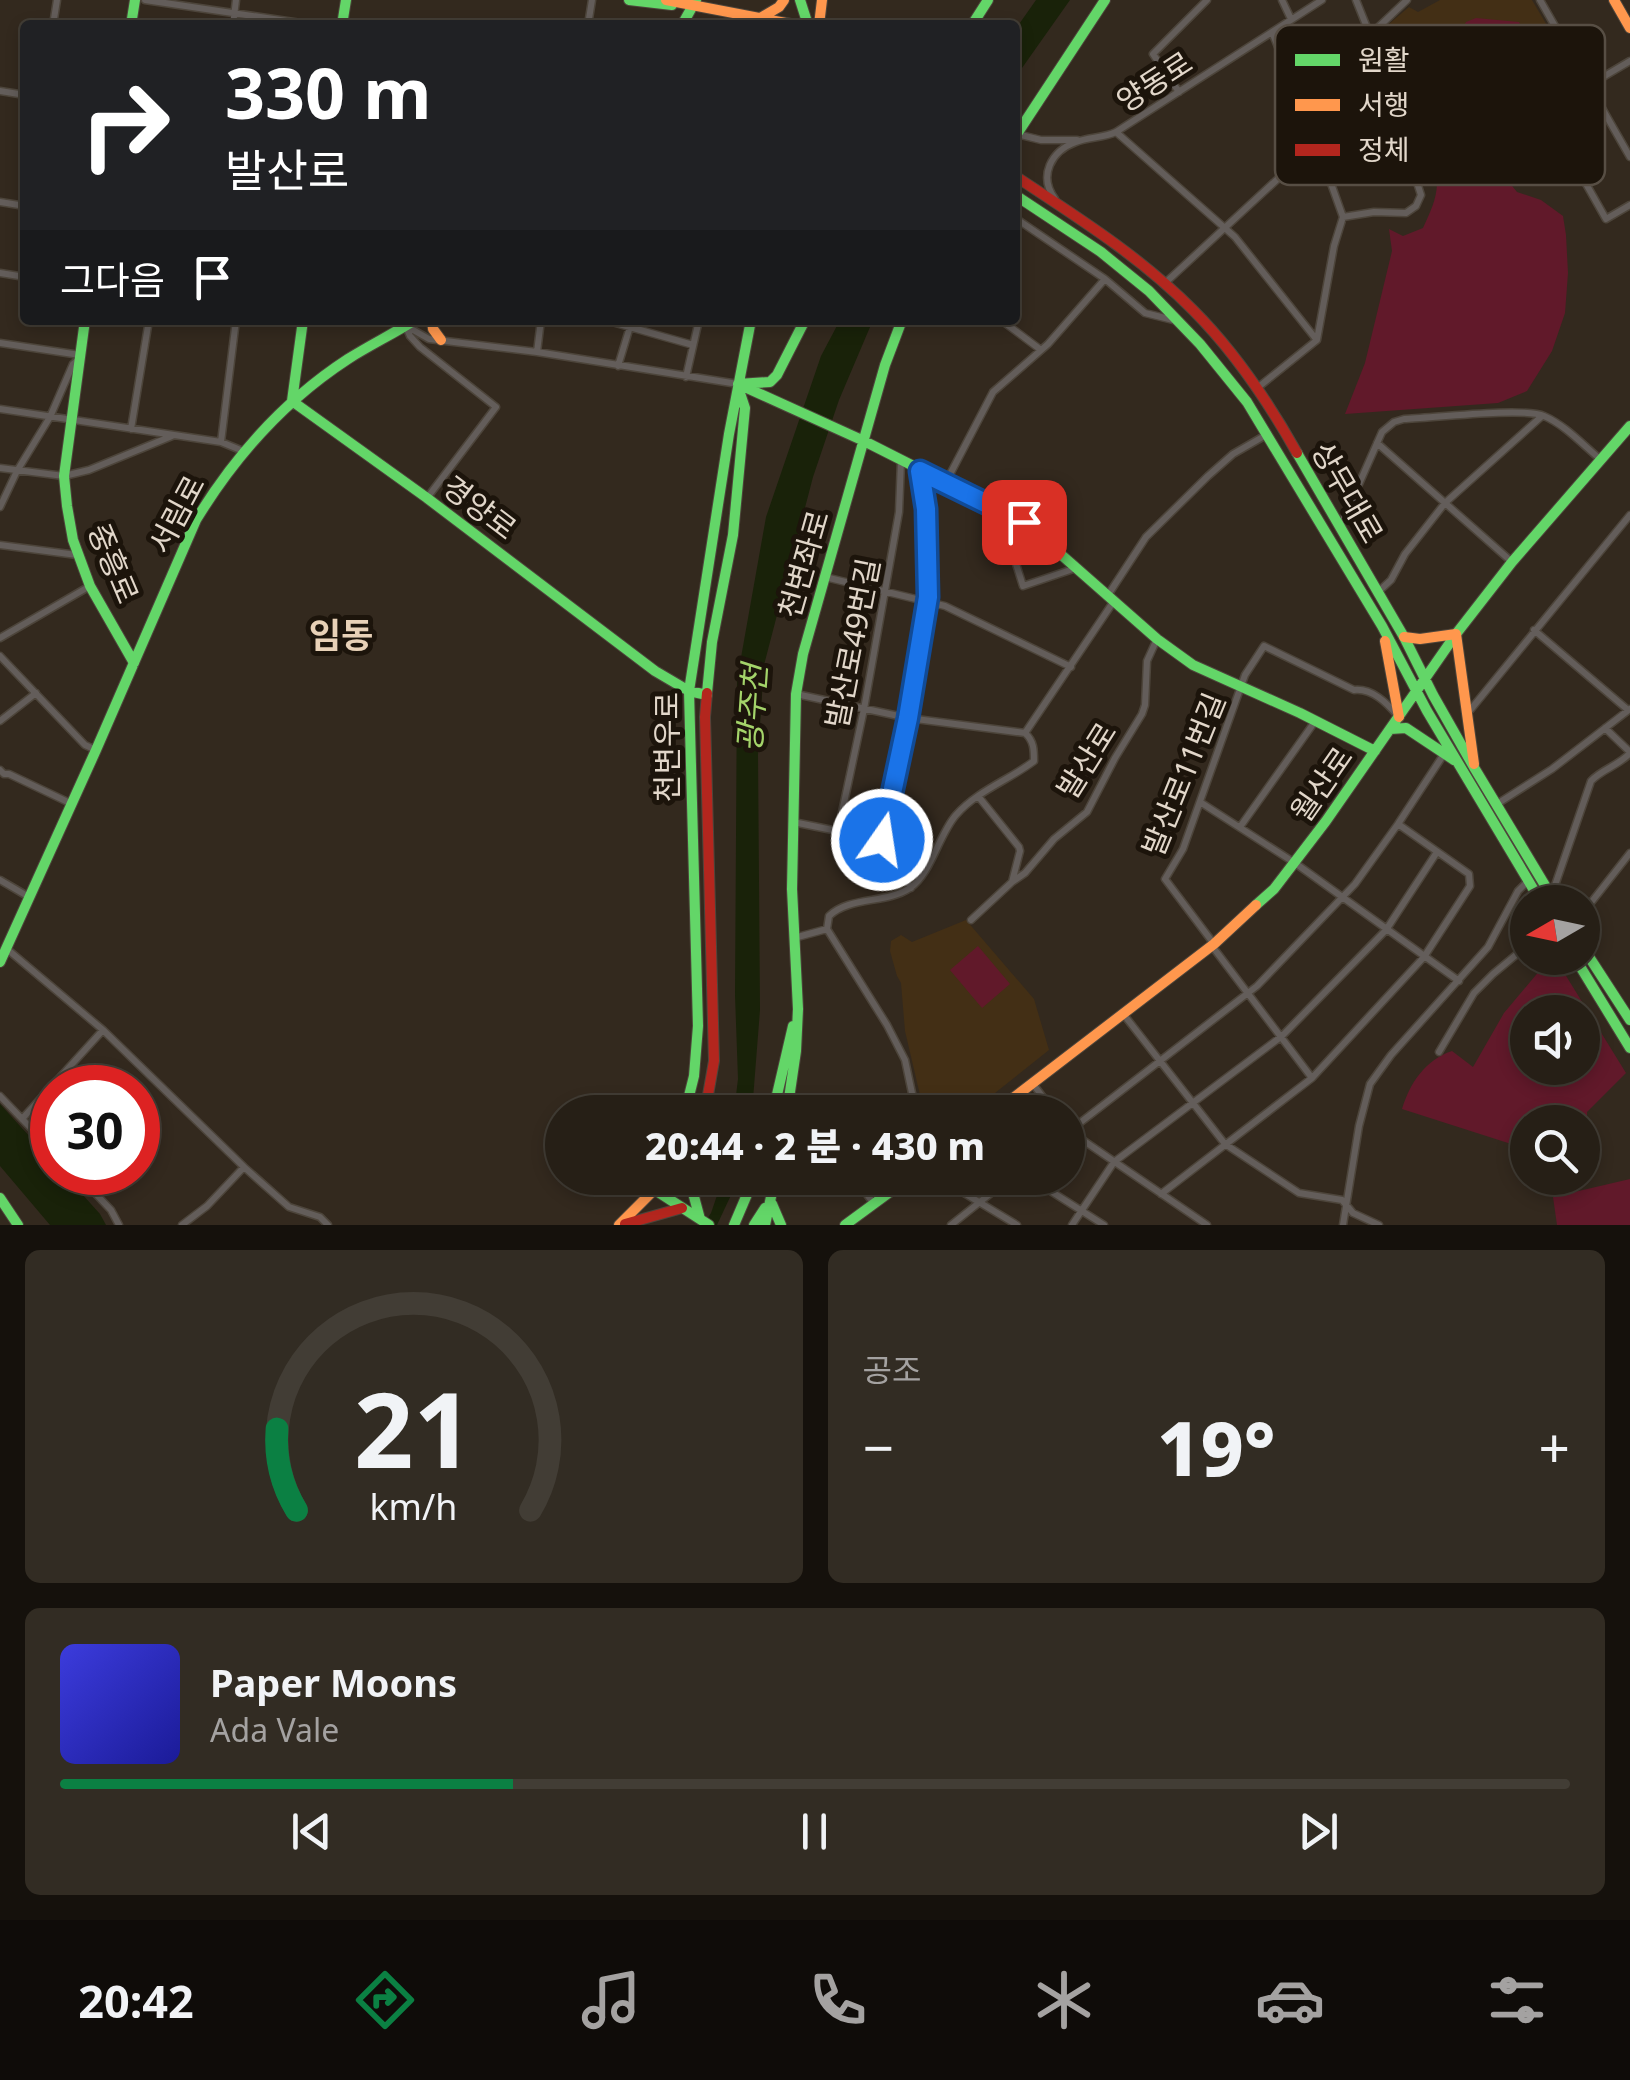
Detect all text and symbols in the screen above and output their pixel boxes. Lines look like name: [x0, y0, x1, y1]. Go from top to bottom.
legend: [1275, 25, 1605, 185]
text: 원활: [1358, 40, 1410, 78]
street label: 양동로: [1108, 41, 1200, 121]
text: 330 m: [225, 44, 432, 140]
icon: right: [60, 60, 190, 190]
text: 서행: [1358, 85, 1410, 123]
text: 정체: [1358, 130, 1410, 168]
text: 발산로: [225, 139, 349, 200]
icon: arrive: [185, 250, 240, 305]
text: 그다음: [60, 253, 165, 305]
street label: 상무대로: [1303, 434, 1393, 550]
street label: 경양로: [435, 466, 525, 548]
street label: 서림로: [138, 468, 214, 560]
pin: [982, 480, 1067, 565]
icon: arrive: [997, 495, 1052, 550]
street label: 천변좌로: [768, 505, 838, 623]
street label: 중흥로: [79, 517, 149, 609]
street label: 발산로49번길: [815, 555, 889, 731]
district label: 임동: [309, 611, 373, 658]
water label: 광주천: [726, 659, 776, 754]
street label: 발산로11번길: [1132, 686, 1234, 862]
street label: 천변우로: [646, 692, 687, 802]
street label: 발산로: [1047, 714, 1125, 806]
street label: 월산로: [1280, 738, 1362, 830]
position arrow: [830, 788, 934, 892]
north arrow: [1510, 885, 1600, 975]
map controls: [1510, 885, 1600, 1195]
button: sound: [1510, 995, 1600, 1085]
speed limit sign: 30: [30, 1065, 160, 1195]
button: search: [1510, 1105, 1600, 1195]
text: 20:44 · 2 분 · 430 m: [645, 1119, 985, 1171]
text: 공조: [863, 1348, 921, 1391]
text: 21: [354, 1357, 473, 1498]
text: 19°: [1157, 1396, 1275, 1498]
text: −: [863, 1409, 894, 1484]
text: +: [1539, 1409, 1570, 1484]
text: km/h: [370, 1482, 458, 1530]
text: Paper Moons: [210, 1656, 457, 1708]
text: Ada Vale: [210, 1708, 339, 1751]
icon: previous: [284, 1804, 339, 1859]
icon: pause: [787, 1804, 842, 1859]
icon: next: [1291, 1804, 1346, 1859]
icon: directions: [350, 1965, 420, 2035]
icon: music: [576, 1965, 646, 2035]
icon: phone: [803, 1965, 873, 2035]
icon: climate: [1029, 1965, 1099, 2035]
icon: car: [1255, 1965, 1325, 2035]
icon: filters: [1482, 1965, 1552, 2035]
text: 20:42: [78, 1970, 194, 2031]

